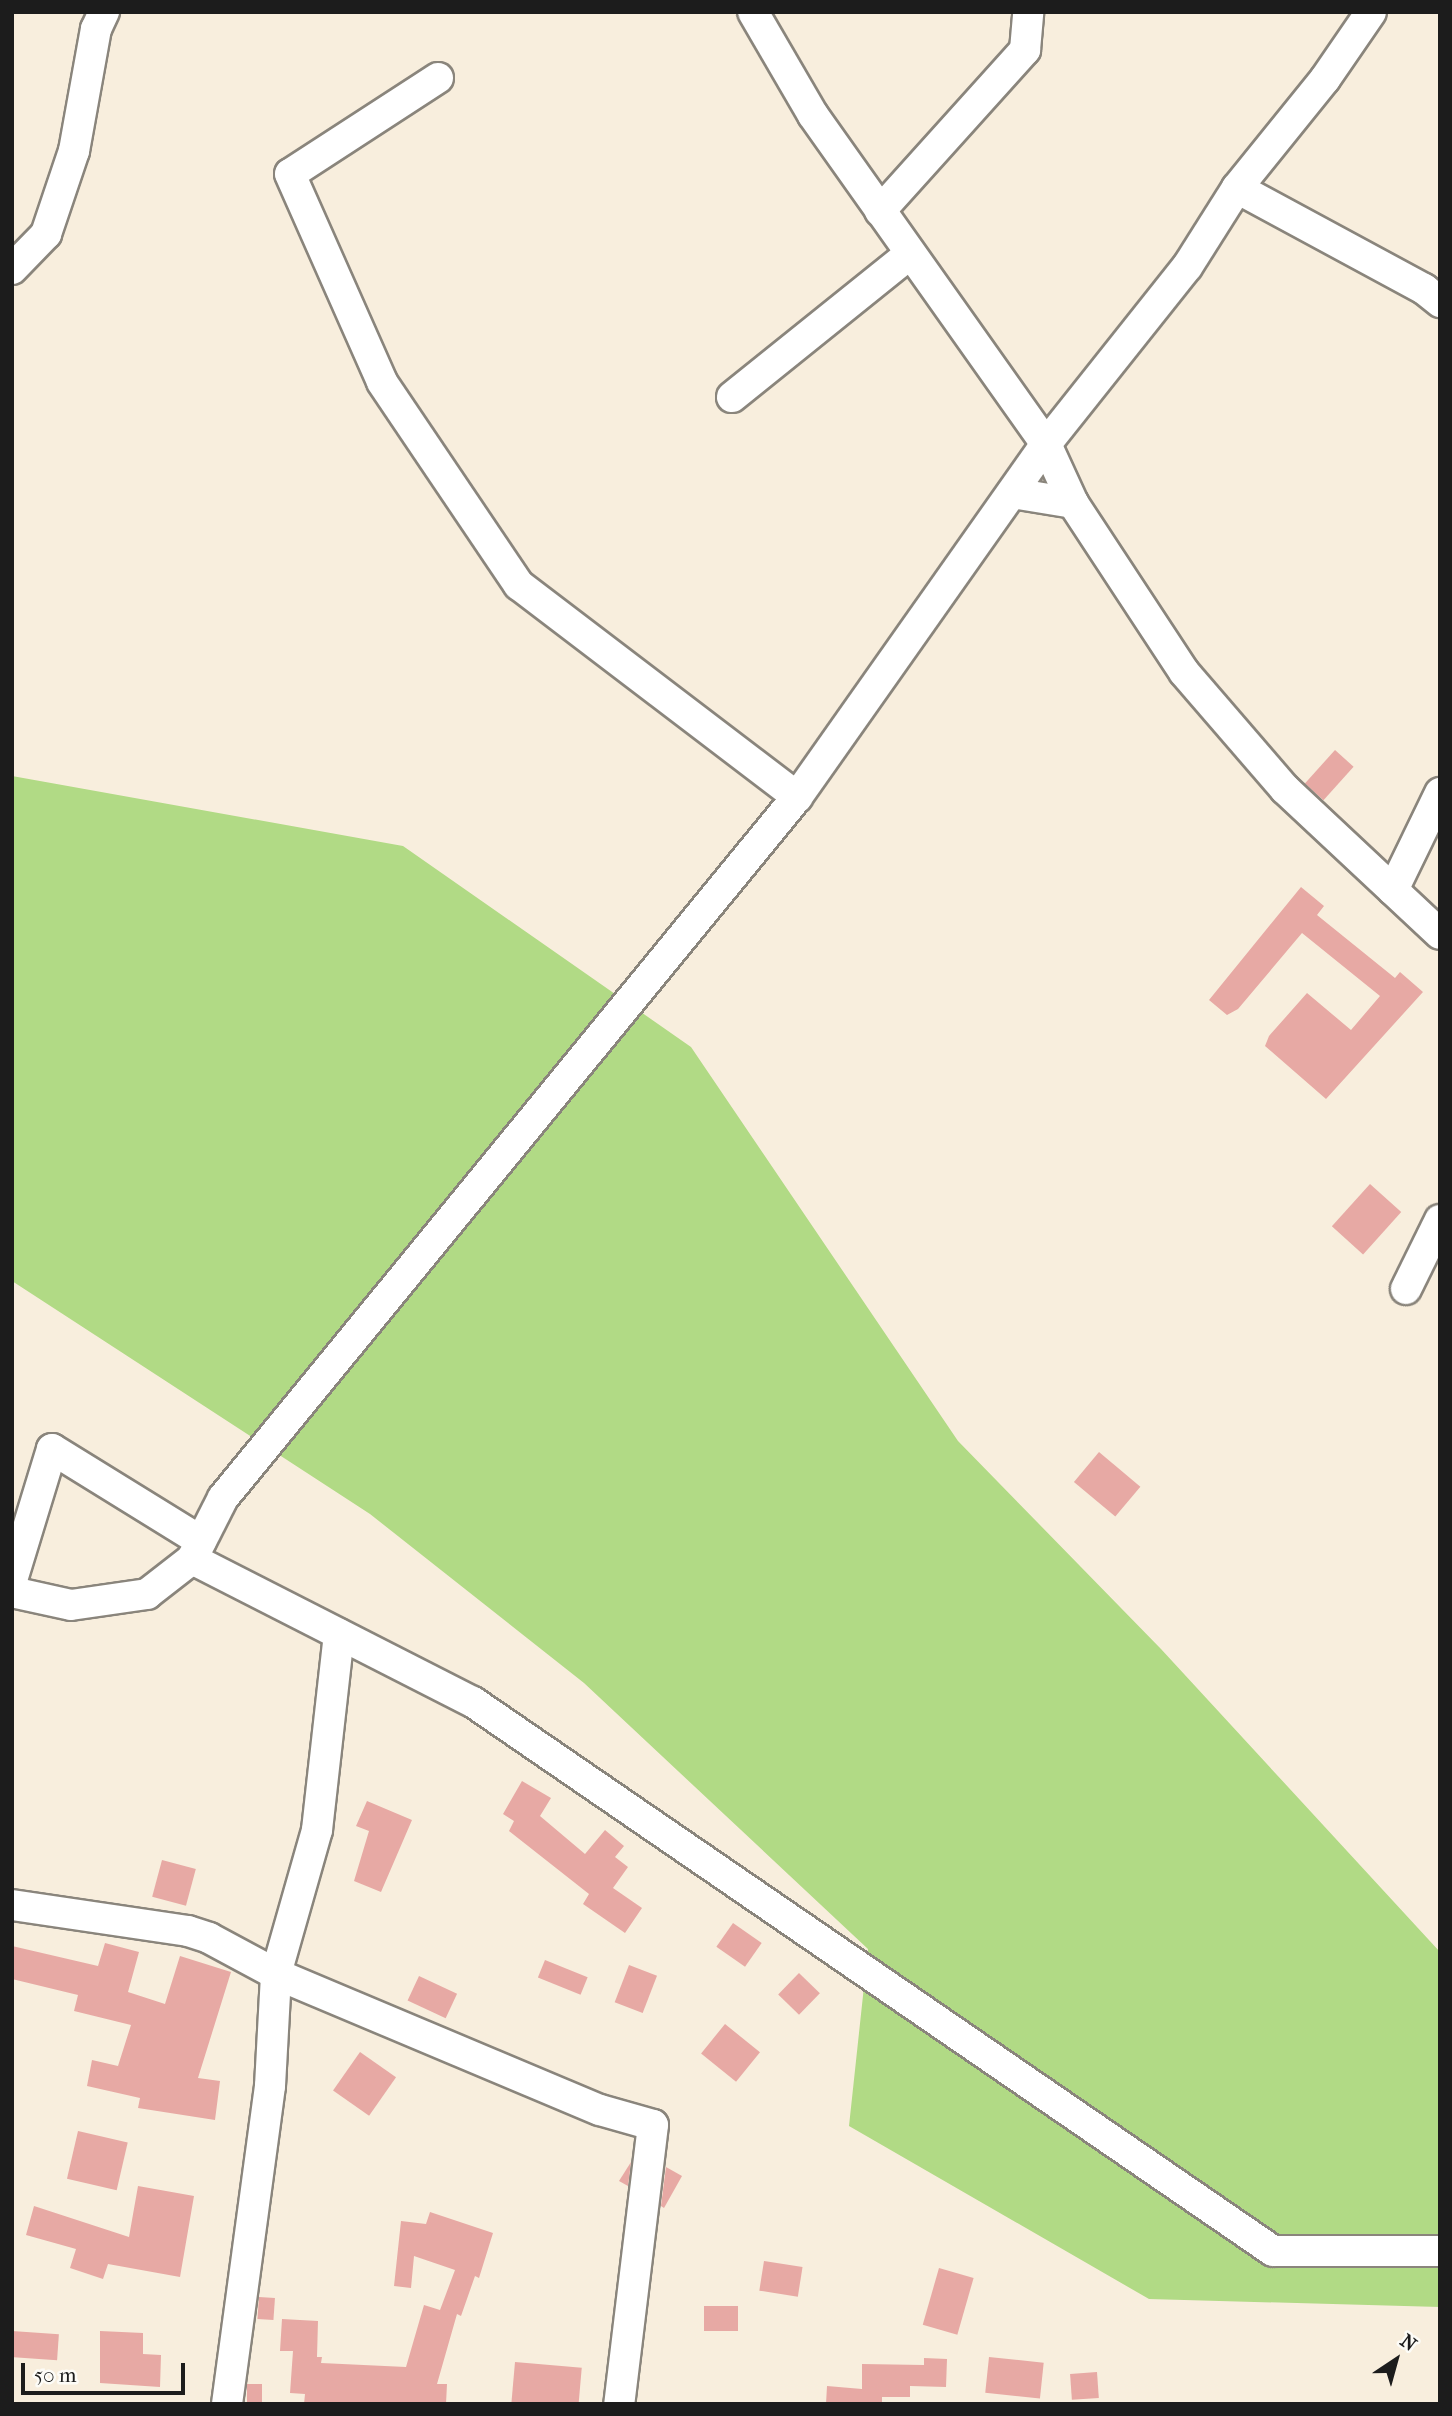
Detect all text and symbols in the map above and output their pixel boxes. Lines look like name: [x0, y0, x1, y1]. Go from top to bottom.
north arrow: [1361, 2325, 1431, 2395]
text: N: [1396, 2330, 1421, 2356]
scale bar: [24, 2350, 189, 2394]
text: 50 m: [34, 2363, 77, 2387]

